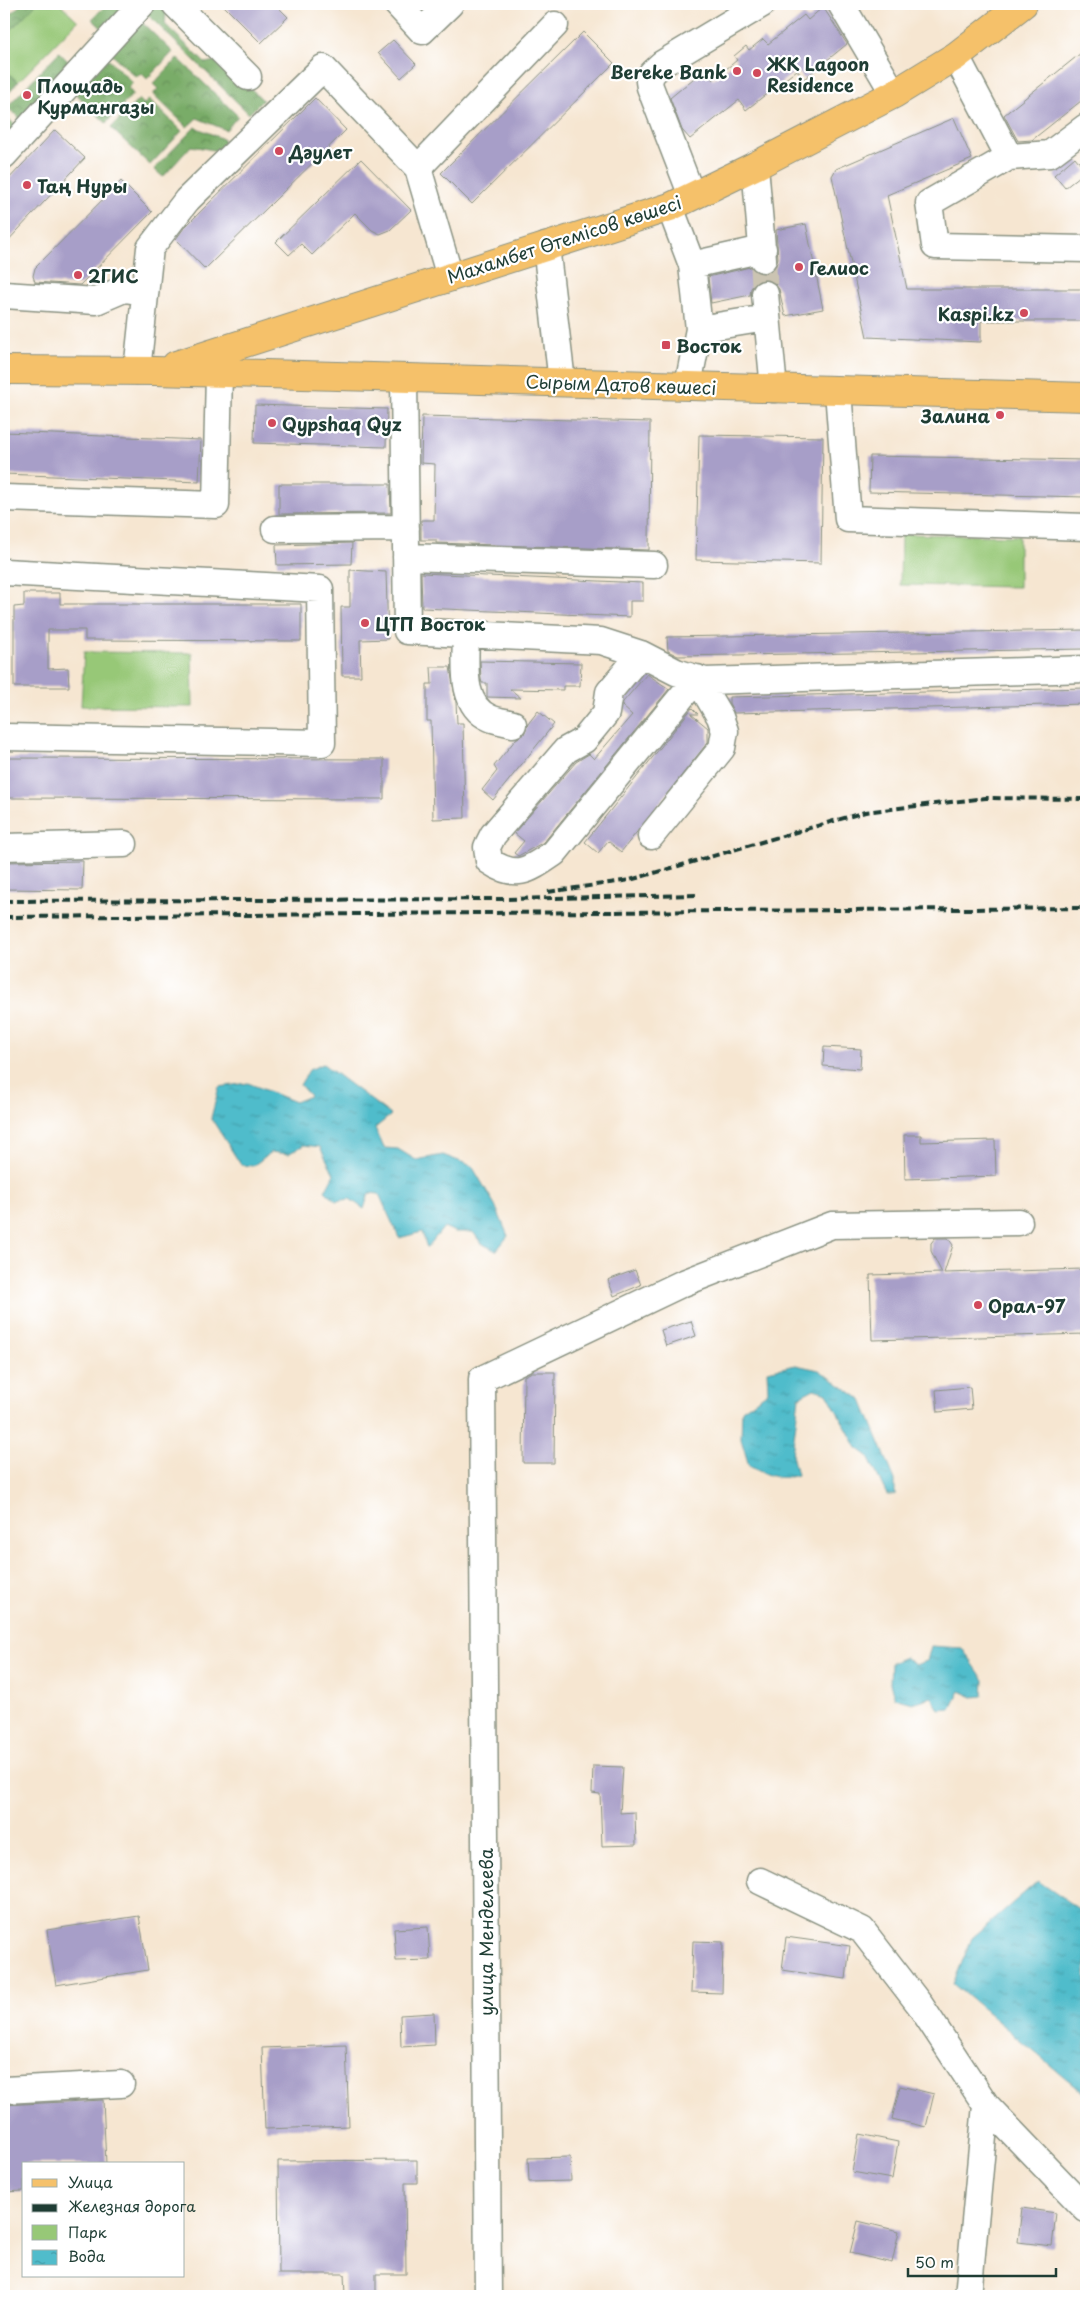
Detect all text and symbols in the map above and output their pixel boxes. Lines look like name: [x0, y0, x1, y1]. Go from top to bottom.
place label: ЖК Lagoon Residence: [766, 50, 869, 98]
place label: Bereke Bank: [610, 58, 727, 85]
marker: Bereke Bank: [731, 65, 743, 77]
marker: ЖК Lagoon Residence: [751, 67, 763, 79]
place label: Площадь Курмангазы: [37, 72, 154, 120]
marker: Площадь Курмангазы: [21, 89, 33, 101]
place label: Дәулет: [288, 138, 353, 165]
marker: Дәулет: [273, 145, 285, 157]
place label: Таң Нуры: [37, 172, 127, 199]
marker: Таң Нуры: [21, 179, 33, 191]
street label: Махамбет Өтемісов көшесі: [443, 188, 685, 290]
place label: Гелиос: [809, 254, 869, 281]
marker: Гелиос: [793, 261, 805, 273]
place label: 2ГИС: [88, 262, 139, 289]
marker: 2ГИС: [72, 269, 84, 281]
place label: Kaspi.kz: [938, 300, 1014, 327]
marker: Kaspi.kz: [1018, 307, 1030, 319]
place label: Восток: [676, 332, 742, 359]
marker: Восток: [660, 339, 672, 351]
street label: Сырым Датов көшесі: [525, 367, 717, 401]
place label: Залина: [920, 402, 990, 429]
marker: Залина: [994, 409, 1006, 421]
place label: Qypshaq Qyz: [282, 410, 402, 437]
marker: Qypshaq Qyz: [266, 417, 278, 429]
place label: ЦТП Восток: [375, 610, 486, 637]
marker: ЦТП Восток: [359, 617, 371, 629]
place label: Орал-97: [988, 1292, 1066, 1319]
marker: Орал-97: [972, 1299, 984, 1311]
street label: улица Менделеева: [472, 1847, 499, 2016]
legend: [22, 2162, 185, 2278]
text: Улица: [68, 2170, 113, 2193]
text: Железная дорога: [68, 2194, 196, 2217]
text: Парк: [68, 2220, 107, 2243]
text: Вода: [68, 2244, 106, 2267]
scale bar: [908, 2245, 1055, 2277]
text: 50 m: [915, 2250, 954, 2273]

